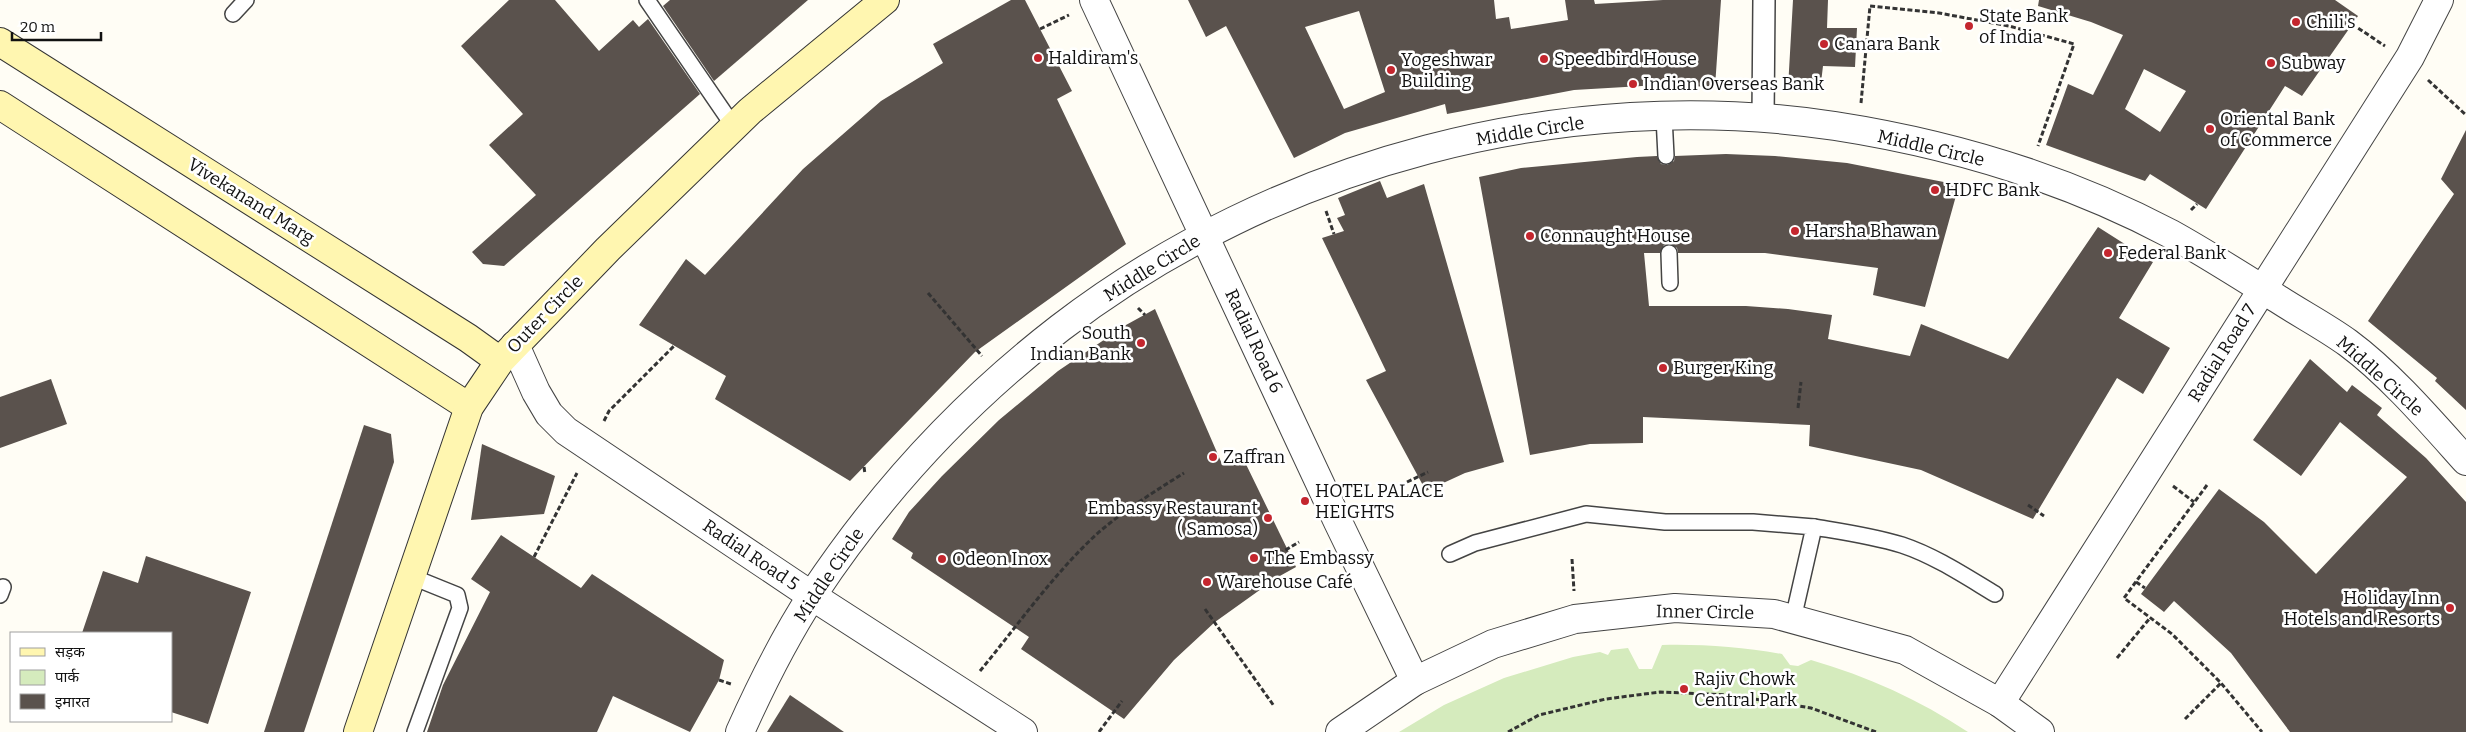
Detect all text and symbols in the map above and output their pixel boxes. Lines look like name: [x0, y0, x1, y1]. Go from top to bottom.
place label: State Bank of India: [1979, 5, 2069, 48]
scale bar: [12, 10, 101, 42]
place label: Chili's: [2306, 11, 2356, 33]
marker: Chili's: [2290, 16, 2302, 28]
text: 20 m: [20, 18, 56, 36]
marker: State Bank of India: [1963, 20, 1975, 32]
place label: Canara Bank: [1834, 33, 1941, 55]
marker: Canara Bank: [1818, 38, 1830, 50]
place label: Haldiram's: [1048, 47, 1138, 69]
place label: Speedbird House: [1554, 48, 1697, 70]
place label: Yogeshwar Building: [1401, 49, 1492, 92]
marker: Haldiram's: [1032, 52, 1044, 64]
place label: Subway: [2281, 52, 2346, 74]
marker: Speedbird House: [1538, 53, 1550, 65]
marker: Subway: [2265, 57, 2277, 69]
marker: Yogeshwar Building: [1385, 64, 1397, 76]
place label: Indian Overseas Bank: [1643, 73, 1825, 95]
marker: Indian Overseas Bank: [1627, 78, 1639, 90]
place label: Oriental Bank of Commerce: [2220, 108, 2336, 151]
street label: Middle Circle: [1474, 112, 1586, 150]
marker: Oriental Bank of Commerce: [2204, 123, 2216, 135]
street label: Middle Circle: [1875, 125, 1987, 171]
street label: Vivekanand Marg: [184, 153, 318, 249]
place label: HDFC Bank: [1945, 179, 2041, 201]
marker: HDFC Bank: [1929, 184, 1941, 196]
place label: Harsha Bhawan: [1805, 220, 1938, 242]
place label: Connaught House: [1540, 225, 1690, 247]
marker: Harsha Bhawan: [1789, 225, 1801, 237]
street label: Middle Circle: [1100, 230, 1204, 306]
marker: Connaught House: [1524, 230, 1536, 242]
place label: Federal Bank: [2118, 242, 2227, 264]
marker: Federal Bank: [2102, 247, 2114, 259]
street label: Outer Circle: [502, 270, 588, 358]
street label: Radial Road 6: [1220, 285, 1288, 397]
street label: Radial Road 7: [2183, 300, 2261, 406]
place label: South Indian Bank: [1030, 322, 1132, 365]
street label: Middle Circle: [2332, 331, 2428, 421]
marker: South Indian Bank: [1135, 337, 1147, 349]
place label: Burger King: [1673, 357, 1774, 379]
marker: Burger King: [1657, 362, 1669, 374]
place label: Zaffran: [1223, 446, 1286, 468]
marker: Zaffran: [1207, 451, 1219, 463]
place label: HOTEL PALACE HEIGHTS: [1315, 480, 1444, 523]
marker: HOTEL PALACE HEIGHTS: [1299, 495, 1311, 507]
place label: Embassy Restaurant ( Samosa): [1087, 497, 1258, 540]
marker: Embassy Restaurant ( Samosa): [1262, 512, 1274, 524]
street label: Radial Road 5: [699, 515, 803, 595]
street label: Middle Circle: [789, 524, 869, 626]
place label: The Embassy: [1264, 547, 1374, 569]
place label: Odeon Inox: [952, 548, 1049, 570]
marker: The Embassy: [1248, 552, 1260, 564]
marker: Odeon Inox: [936, 553, 948, 565]
place label: Warehouse Café: [1217, 571, 1353, 593]
marker: Warehouse Café: [1201, 576, 1213, 588]
place label: Holiday Inn Hotels and Resorts: [2283, 587, 2441, 630]
street label: Inner Circle: [1656, 600, 1754, 624]
marker: Holiday Inn Hotels and Resorts: [2444, 602, 2456, 614]
legend: [10, 632, 172, 722]
text: सड़क: [55, 643, 85, 661]
text: पार्क: [55, 668, 79, 686]
place label: Rajiv Chowk Central Park: [1694, 668, 1798, 711]
marker: Rajiv Chowk Central Park: [1678, 683, 1690, 695]
text: इमारत: [55, 693, 90, 711]

